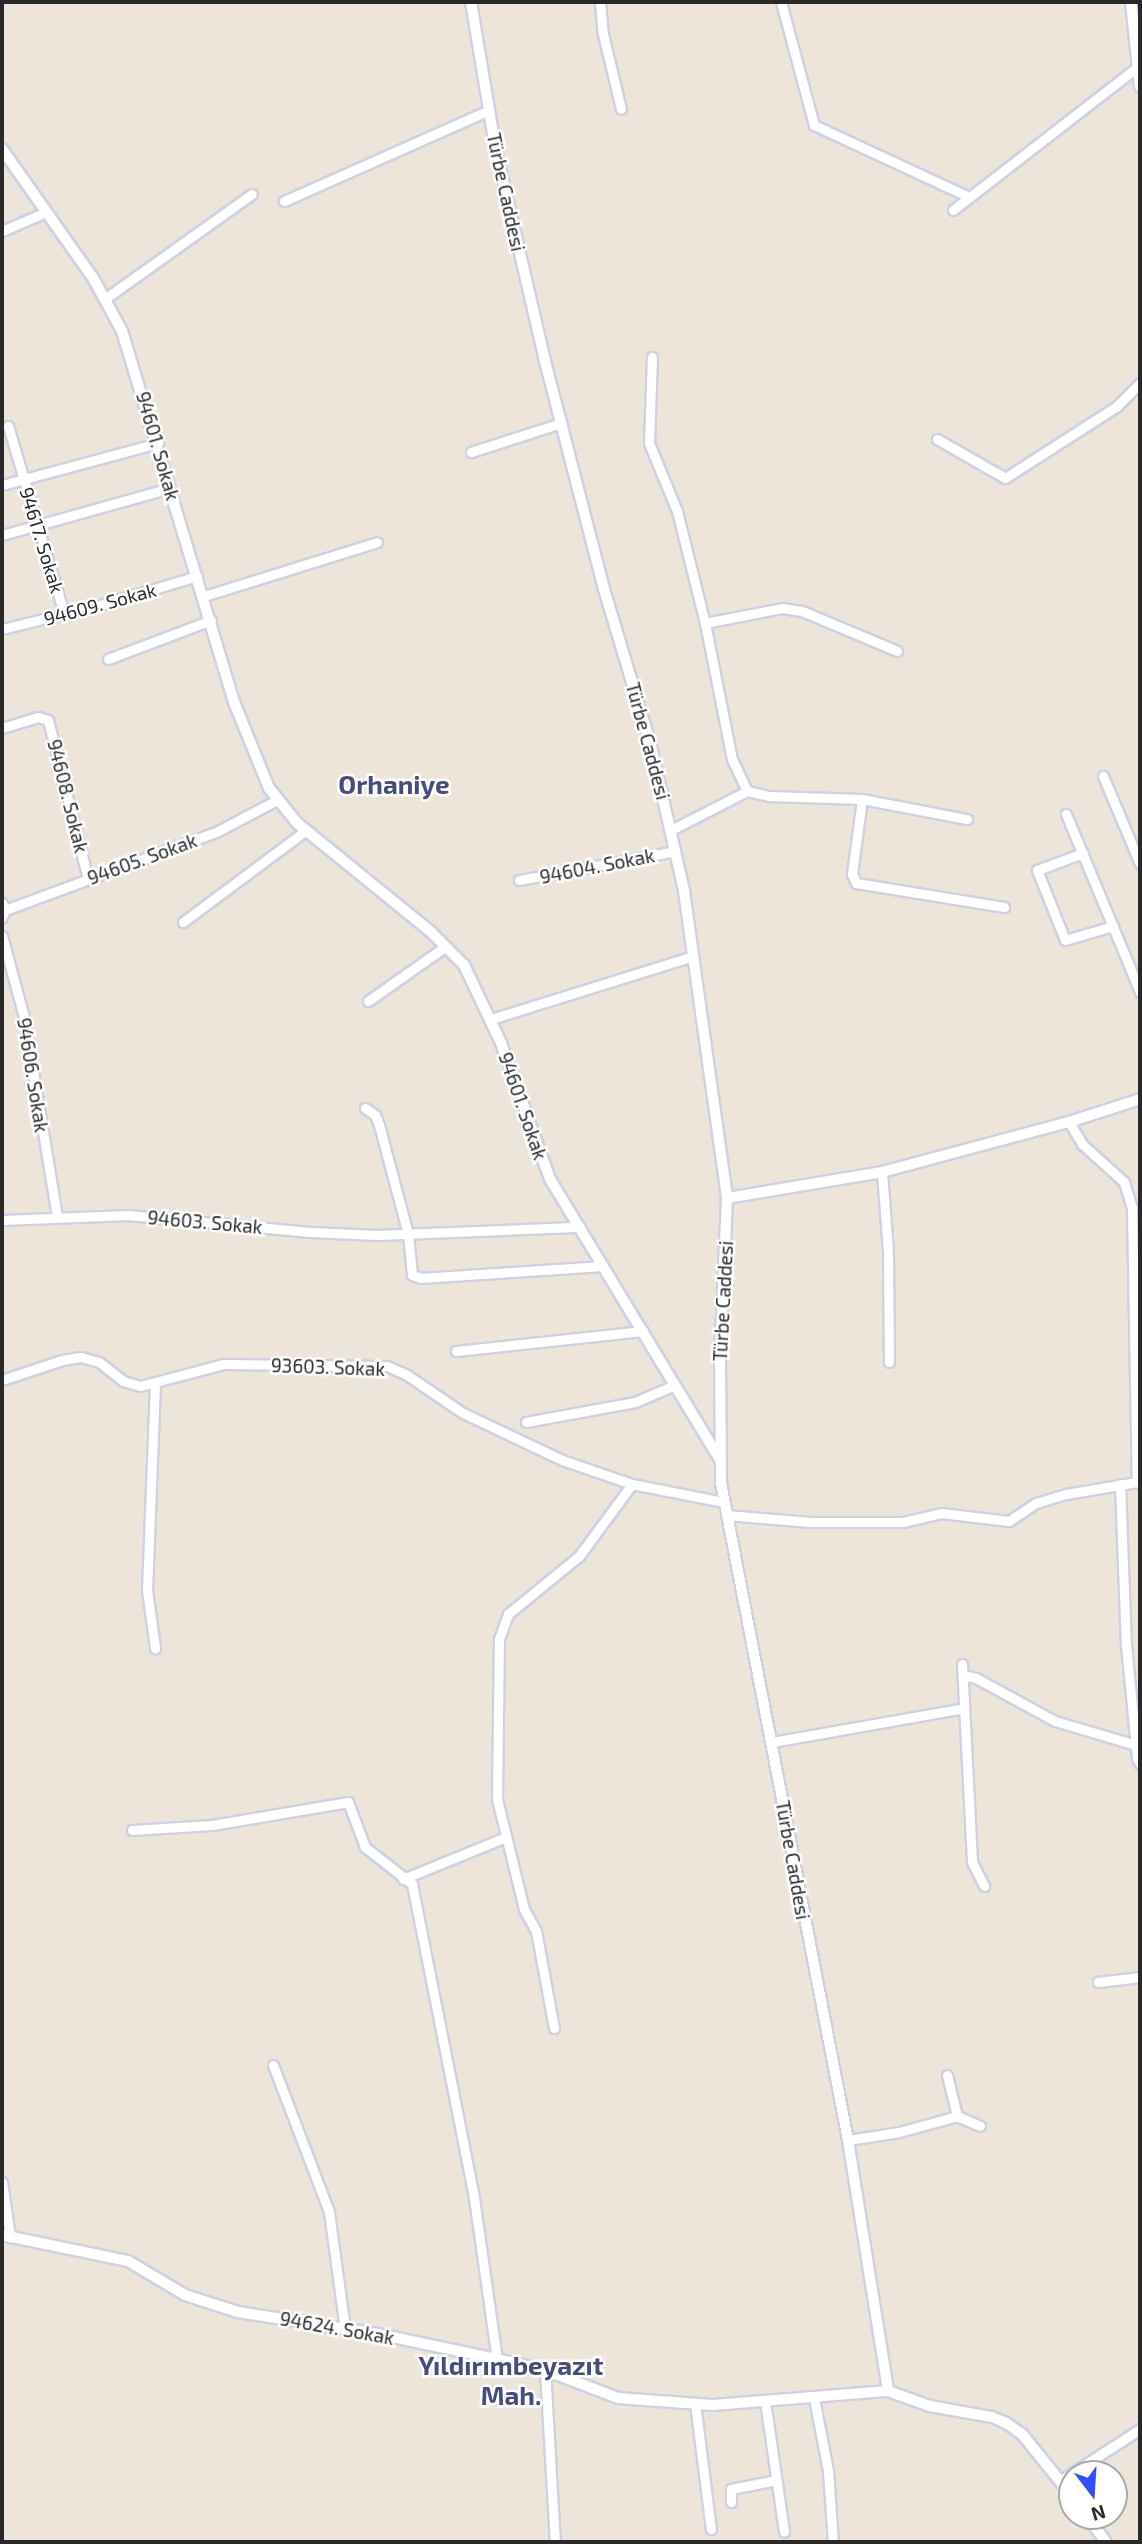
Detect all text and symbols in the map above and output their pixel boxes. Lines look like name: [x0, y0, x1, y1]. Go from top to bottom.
street label: Türbe Caddesi: [482, 131, 530, 253]
street label: 94601. Sokak: [132, 389, 184, 503]
street label: 94617. Sokak: [15, 484, 69, 596]
street label: 94609. Sokak: [41, 578, 159, 630]
street label: Türbe Caddesi: [621, 680, 675, 802]
street label: 94608. Sokak: [43, 737, 93, 855]
district label: Orhaniye: [338, 768, 450, 800]
street label: 94605. Sokak: [84, 829, 200, 889]
street label: 94604. Sokak: [538, 844, 656, 888]
street label: 94606. Sokak: [13, 1016, 53, 1134]
street label: 94601. Sokak: [494, 1049, 552, 1163]
street label: 94603. Sokak: [147, 1206, 263, 1238]
street label: Türbe Caddesi: [708, 1240, 738, 1362]
street label: 93603. Sokak: [271, 1354, 385, 1380]
street label: Türbe Caddesi: [771, 1799, 815, 1921]
street label: 94624. Sokak: [278, 2307, 396, 2349]
district label: Yıldırımbeyazıt Mah.: [419, 2349, 603, 2410]
north arrow: [1058, 2460, 1128, 2530]
text: N: [1089, 2501, 1109, 2527]

